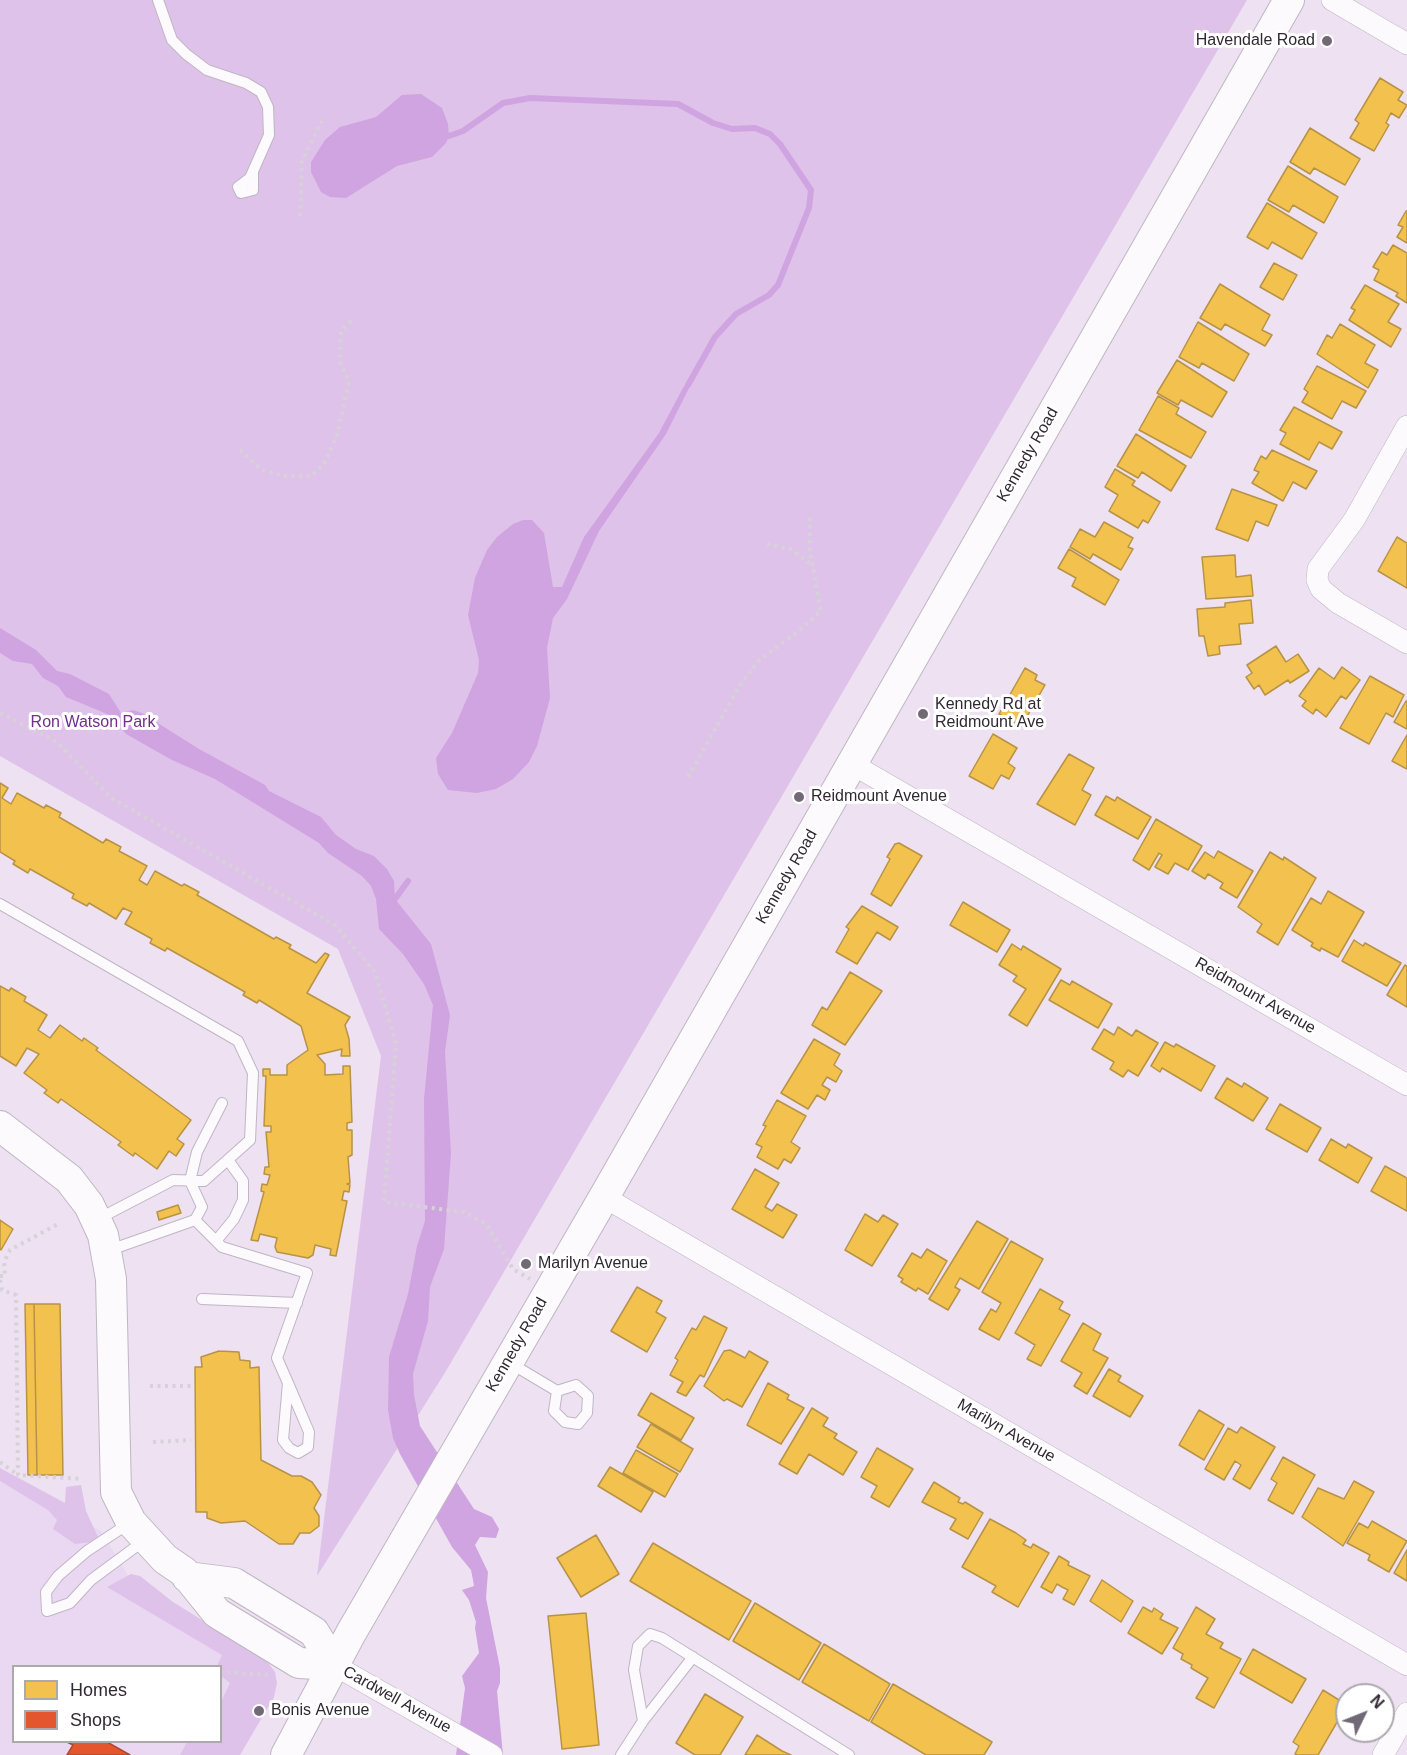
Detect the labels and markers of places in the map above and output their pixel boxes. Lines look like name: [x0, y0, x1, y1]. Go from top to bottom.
place label: Havendale Road: [1196, 31, 1315, 51]
marker: Havendale Road: [1320, 34, 1334, 48]
place label: Kennedy Rd at Reidmount Ave: [935, 695, 1044, 733]
marker: Kennedy Rd at Reidmount Ave: [916, 707, 930, 721]
place label: Reidmount Avenue: [811, 787, 947, 807]
marker: Reidmount Avenue: [792, 790, 806, 804]
place label: Marilyn Avenue: [538, 1254, 648, 1274]
marker: Marilyn Avenue: [519, 1257, 533, 1271]
place label: Bonis Avenue: [271, 1701, 369, 1721]
marker: Bonis Avenue: [252, 1704, 266, 1718]

